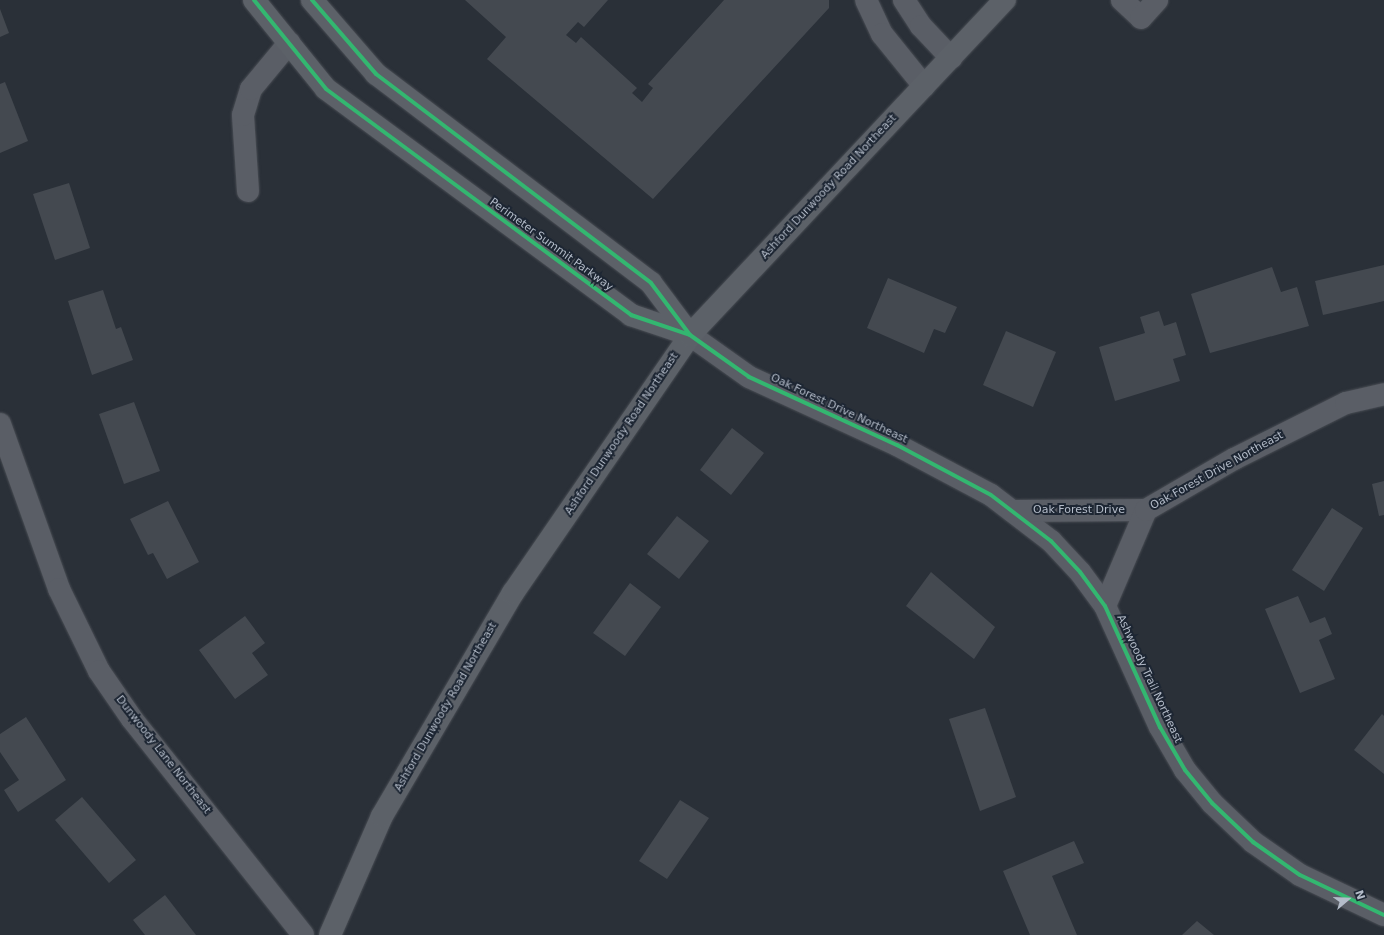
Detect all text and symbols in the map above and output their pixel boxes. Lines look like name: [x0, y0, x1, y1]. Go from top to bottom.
street label: Ashford Dunwoody Road Northeast: [758, 112, 900, 262]
street label: Perimeter Summit Parkway: [487, 196, 615, 294]
street label: Ashford Dunwoody Road Northeast: [563, 350, 681, 518]
street label: Oak Forest Drive Northeast: [768, 371, 910, 447]
street label: Oak Forest Drive Northeast: [1148, 429, 1286, 513]
street label: Oak Forest Drive: [1033, 503, 1125, 517]
street label: Ashwoody Trail Northeast: [1113, 613, 1185, 745]
street label: Ashford Dunwoody Road Northeast: [392, 620, 500, 794]
street label: Dunwoody Lane Northeast: [113, 693, 213, 817]
north arrow: [1328, 879, 1368, 919]
text: N: [1352, 888, 1367, 901]

